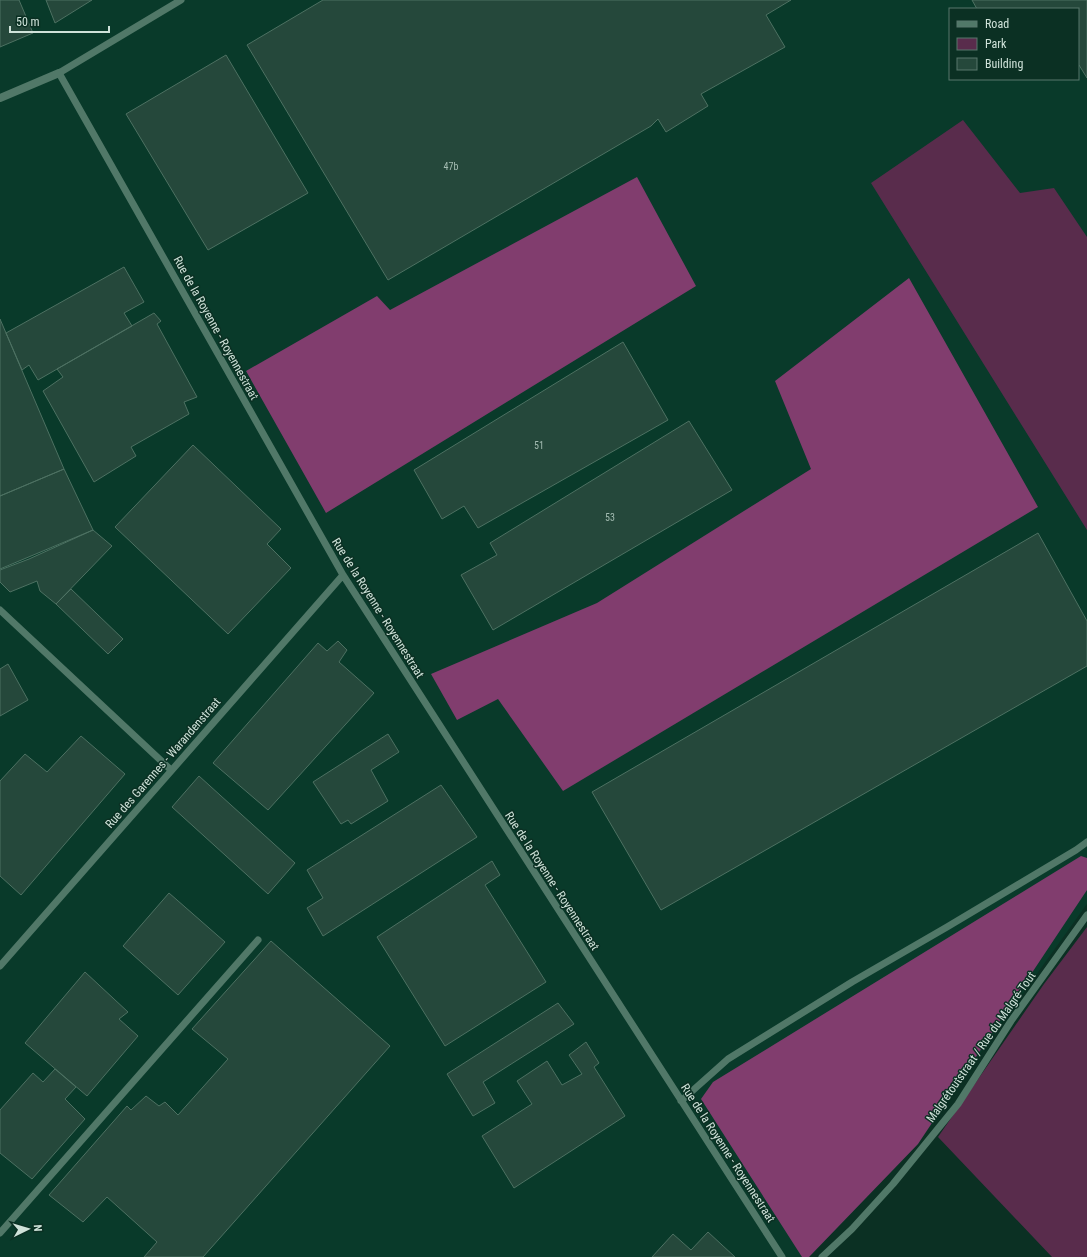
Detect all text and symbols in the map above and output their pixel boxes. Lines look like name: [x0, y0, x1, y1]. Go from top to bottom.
scale bar: [10, 8, 109, 34]
legend: [949, 8, 1079, 80]
text: 50 m: [16, 15, 40, 29]
text: Road: [985, 17, 1009, 31]
text: Park: [985, 37, 1007, 51]
text: Building: [985, 57, 1023, 71]
house number: 47b: [444, 161, 458, 172]
street label: Rue de la Royenne - Royennestraat: [171, 254, 262, 403]
house number: 51: [534, 440, 544, 451]
house number: 53: [605, 512, 615, 523]
street label: Rue de la Royenne - Royennestraat: [329, 535, 427, 681]
street label: Rue des Garennes - Warandenstraat: [103, 695, 224, 831]
street label: Rue de la Royenne - Royennestraat: [502, 809, 602, 953]
street label: Malgrétoutstraat / Rue du Malgré-Tout: [923, 969, 1039, 1125]
street label: Rue de la Royenne - Royennestraat: [678, 1081, 778, 1225]
north arrow: [8, 1209, 48, 1249]
text: N: [31, 1224, 44, 1232]

